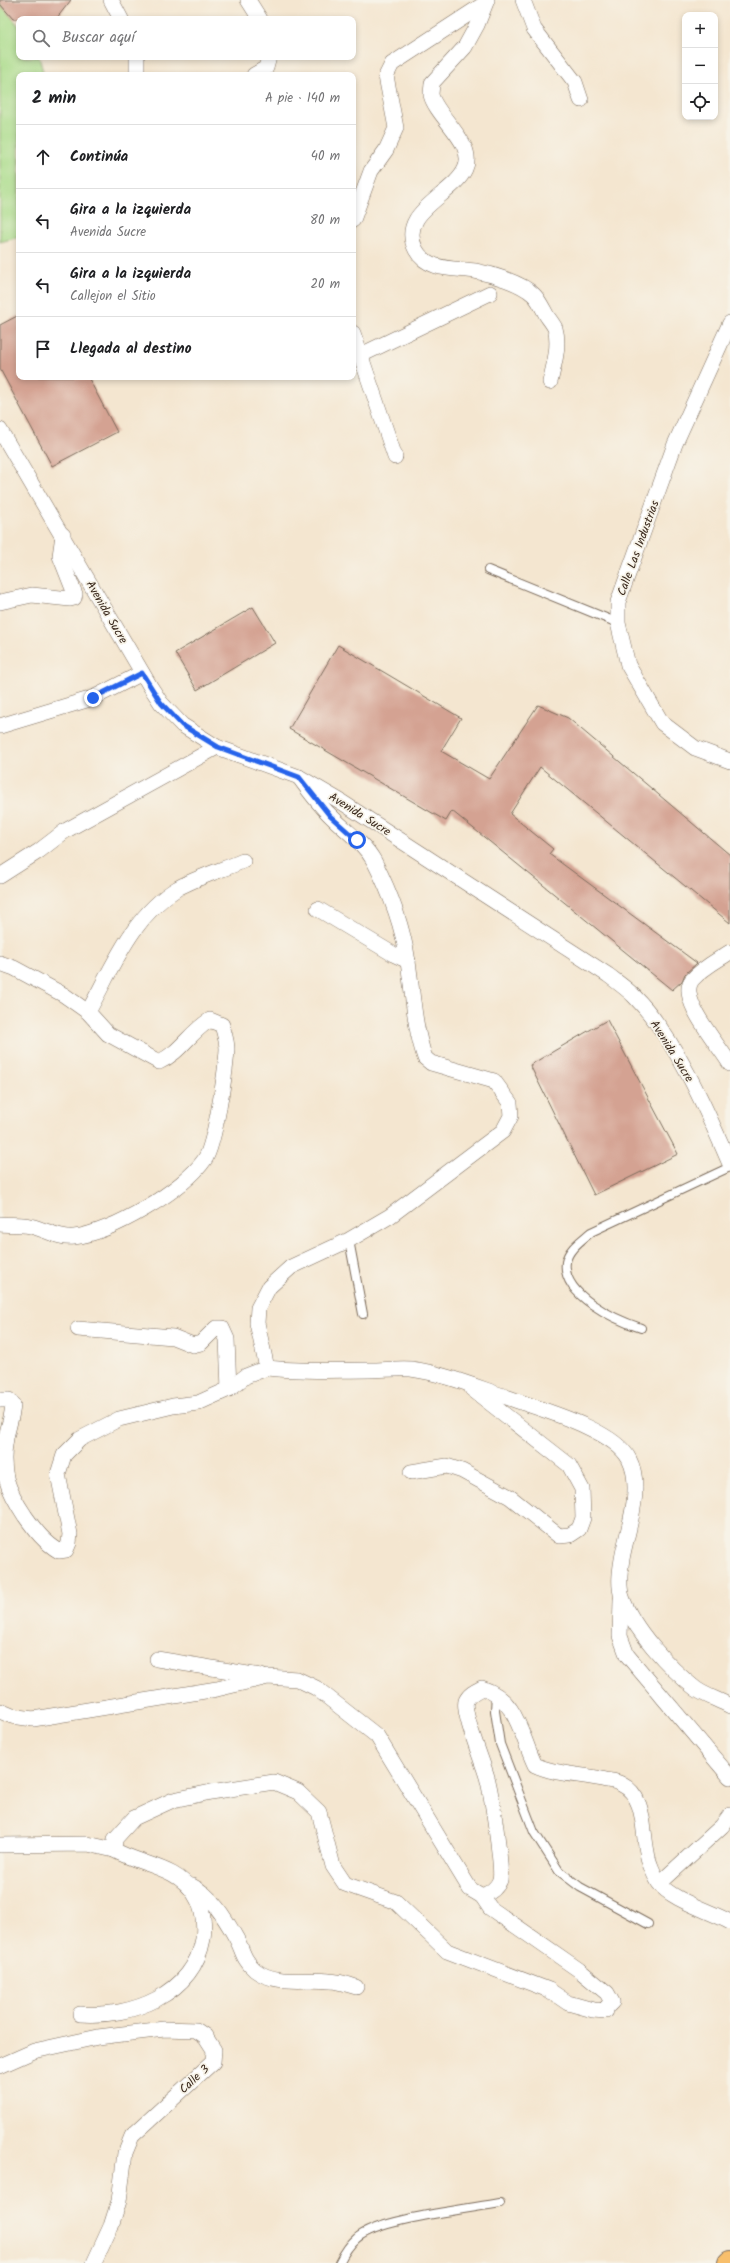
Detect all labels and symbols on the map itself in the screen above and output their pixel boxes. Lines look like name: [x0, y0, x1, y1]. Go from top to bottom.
street label: Calle Las Industrias: [612, 498, 665, 599]
street label: Avenida Sucre: [81, 577, 133, 648]
route end: [84, 689, 102, 707]
street label: Avenida Sucre: [325, 788, 395, 841]
route start: [348, 831, 366, 849]
street label: Avenida Sucre: [645, 1016, 699, 1087]
street label: Calle 3: [175, 2060, 214, 2099]

